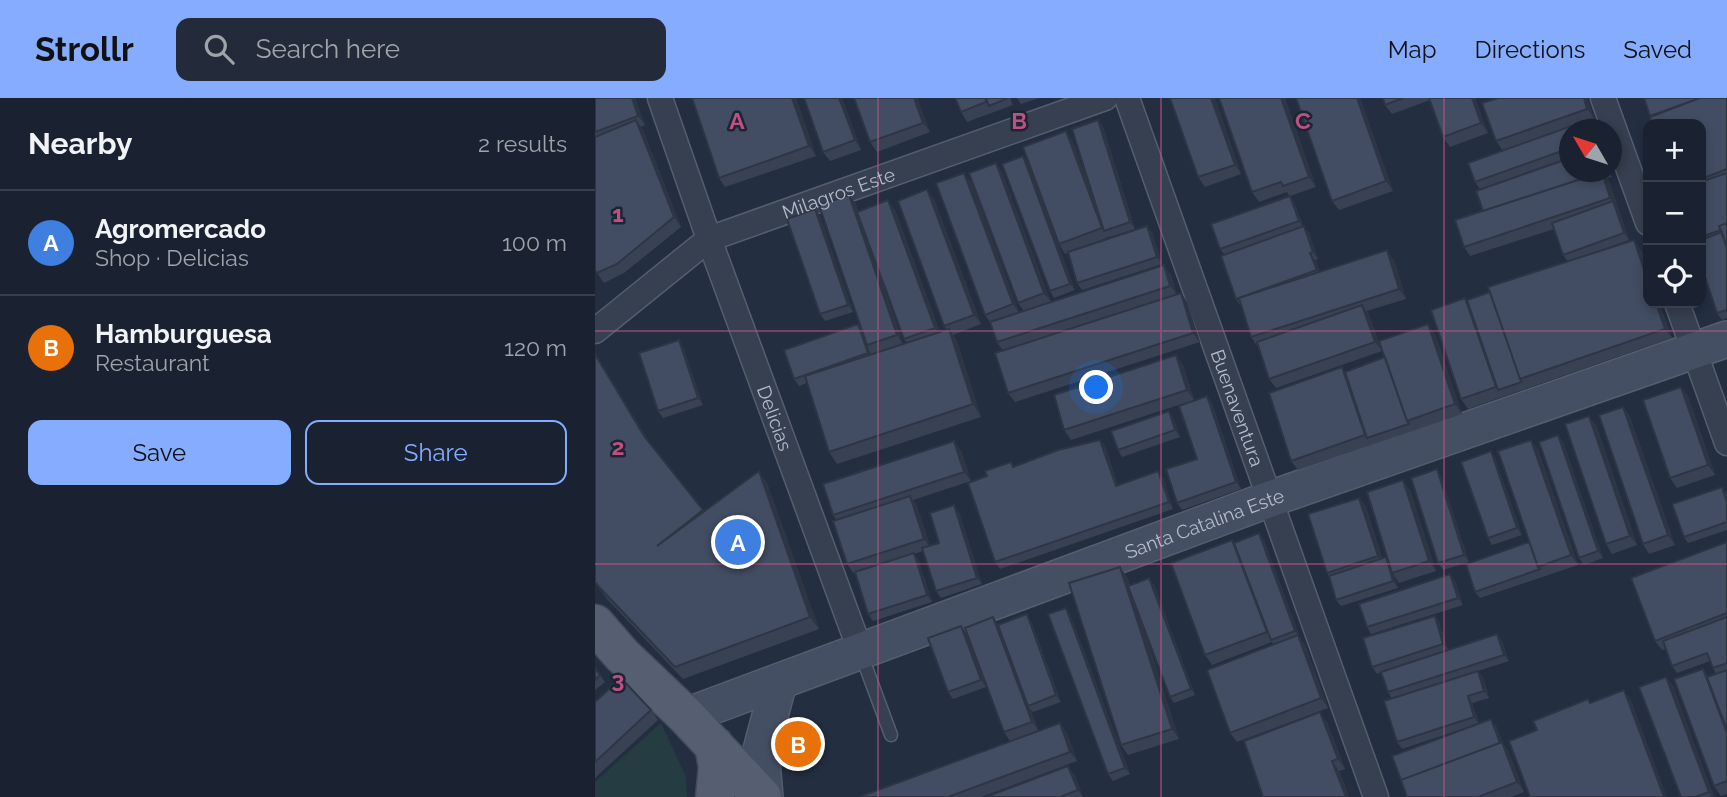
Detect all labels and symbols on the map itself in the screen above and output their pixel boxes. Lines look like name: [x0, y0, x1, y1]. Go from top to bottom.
text: A: [729, 107, 745, 134]
text: B: [1011, 107, 1027, 134]
text: C: [1295, 107, 1311, 134]
north arrow: [1559, 119, 1622, 182]
street label: Milagros Este: [779, 163, 898, 223]
text: 1: [612, 200, 624, 227]
street label: Buenaventura: [1206, 346, 1268, 469]
your location: [1079, 370, 1113, 404]
street label: Delicias: [753, 382, 797, 454]
text: 2: [612, 433, 624, 460]
street label: Santa Catalina Este: [1122, 484, 1287, 563]
pin: A: [715, 516, 761, 568]
text: 3: [612, 666, 624, 693]
pin: B: [775, 718, 821, 770]

